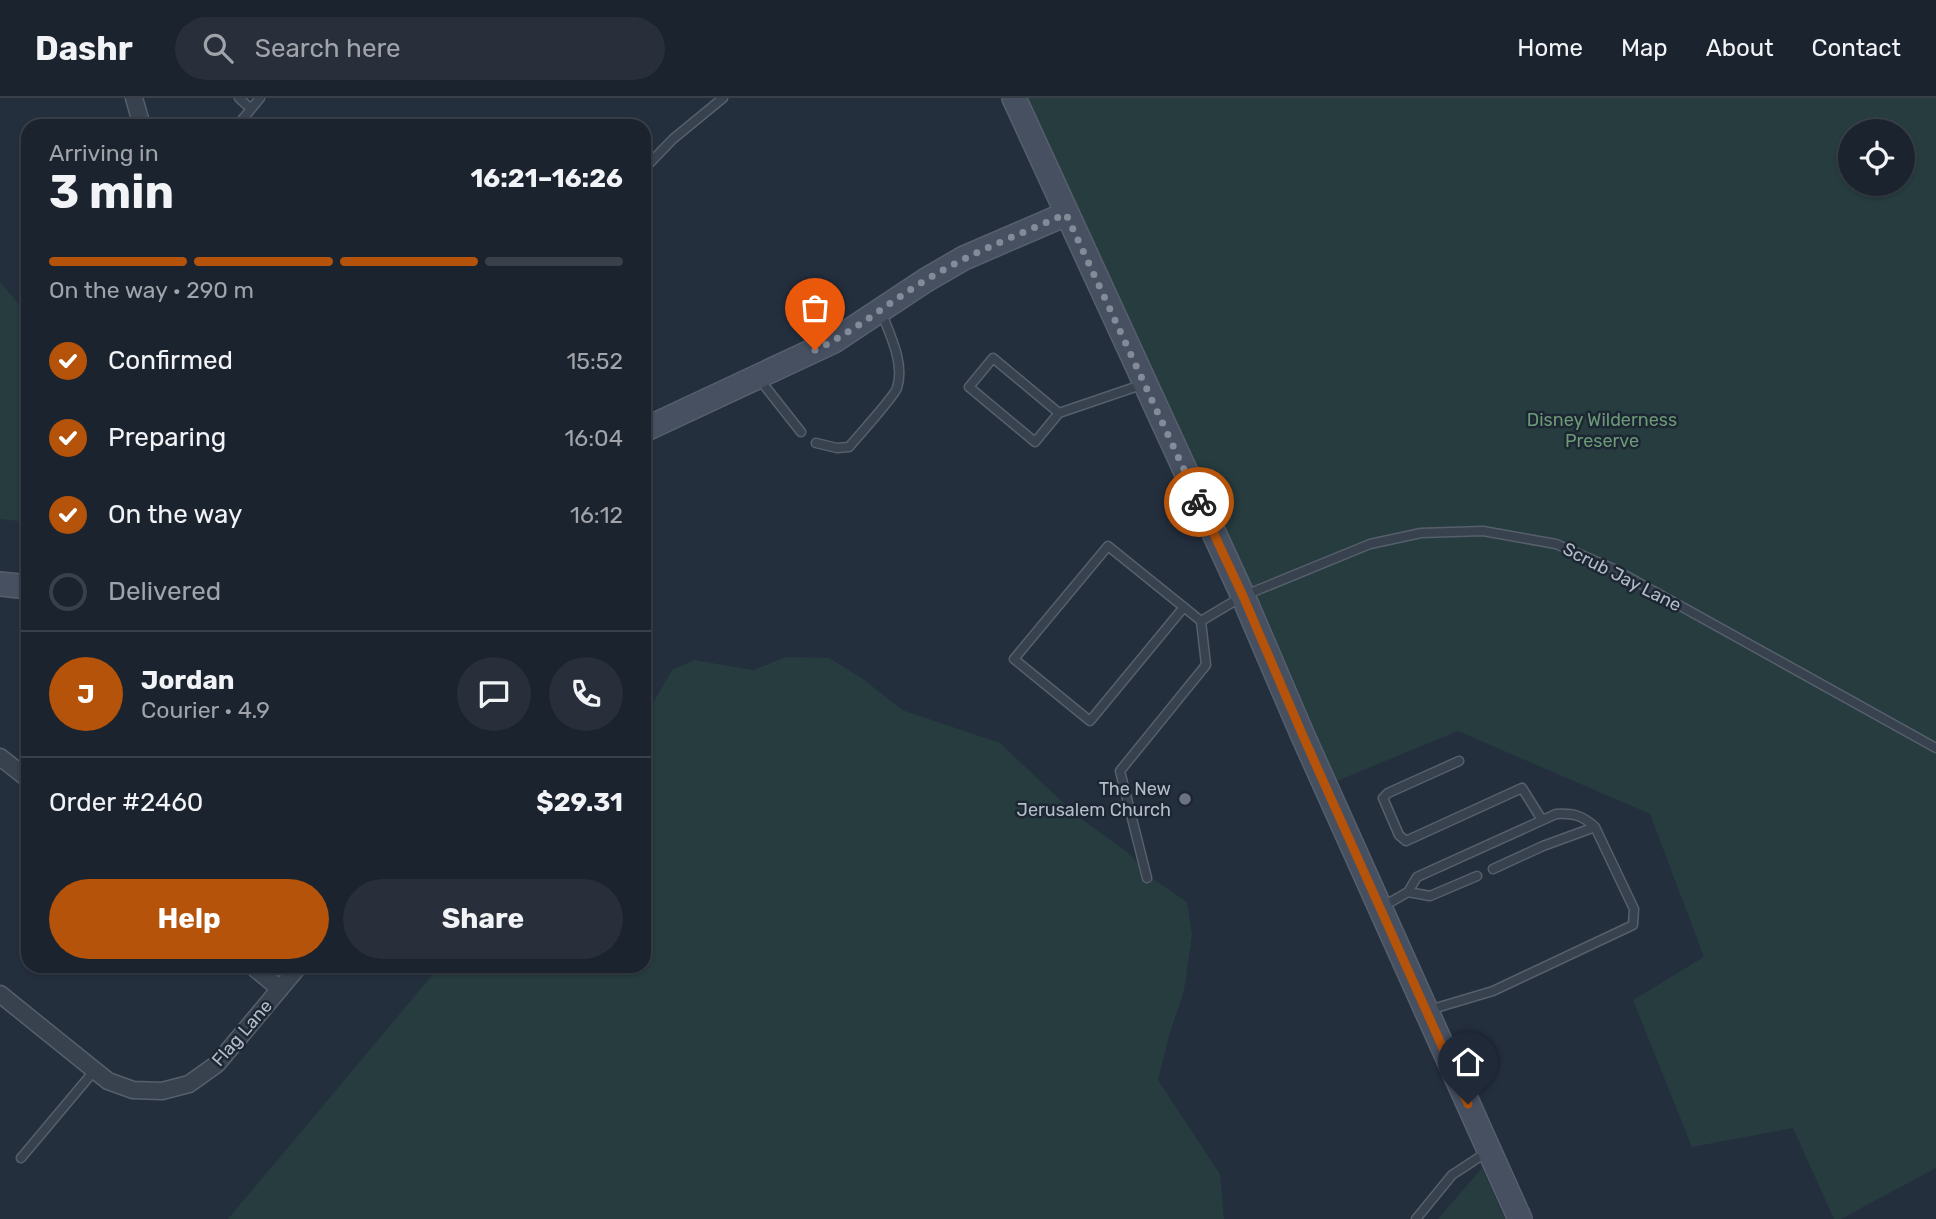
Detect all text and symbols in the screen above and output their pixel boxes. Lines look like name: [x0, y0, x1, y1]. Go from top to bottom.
search box: [175, 17, 665, 80]
text: Dashr: [35, 29, 133, 68]
icon: search: [199, 29, 237, 67]
text: Search here: [255, 33, 401, 64]
text: Home: [1517, 34, 1583, 62]
text: Map: [1621, 34, 1668, 62]
text: About: [1706, 34, 1774, 62]
text: Contact: [1812, 34, 1901, 62]
map controls: [1838, 119, 1915, 196]
button: locate: [1838, 119, 1915, 196]
text: Arriving in: [49, 139, 159, 167]
text: 16:21–16:26: [470, 163, 623, 194]
text: 3 min: [49, 165, 174, 220]
text: On the way · 290 m: [49, 276, 254, 304]
pin: [785, 278, 845, 350]
icon: bag: [796, 289, 834, 327]
icon: check: [49, 342, 87, 380]
text: Confirmed: [108, 345, 233, 376]
text: 15:52: [566, 347, 623, 375]
park label: Disney Wilderness Preserve: [1527, 409, 1677, 452]
icon: check: [49, 419, 87, 457]
text: Preparing: [108, 422, 226, 453]
text: 16:04: [565, 424, 623, 452]
courier: [1164, 467, 1234, 537]
icon: bike: [1180, 483, 1218, 521]
icon: check: [49, 496, 87, 534]
text: On the way: [108, 499, 242, 530]
text: 16:12: [570, 501, 623, 529]
street label: Scrub Jay Lane: [1559, 538, 1685, 616]
text: Delivered: [108, 576, 221, 607]
button: chat: [457, 657, 531, 731]
button: phone: [549, 657, 623, 731]
text: Jordan: [141, 665, 234, 696]
text: J: [77, 679, 95, 710]
text: Courier · 4.9: [141, 696, 270, 724]
place label: The New Jerusalem Church: [1017, 778, 1171, 821]
text: Order #2460: [49, 787, 203, 818]
text: $29.31: [536, 787, 623, 818]
marker: The New Jerusalem Church: [1177, 791, 1193, 807]
button: Help: [49, 879, 329, 959]
button: Share: [343, 879, 623, 959]
street label: Flag Lane: [207, 995, 277, 1071]
pin: [1438, 1032, 1498, 1104]
icon: home: [1449, 1043, 1487, 1081]

